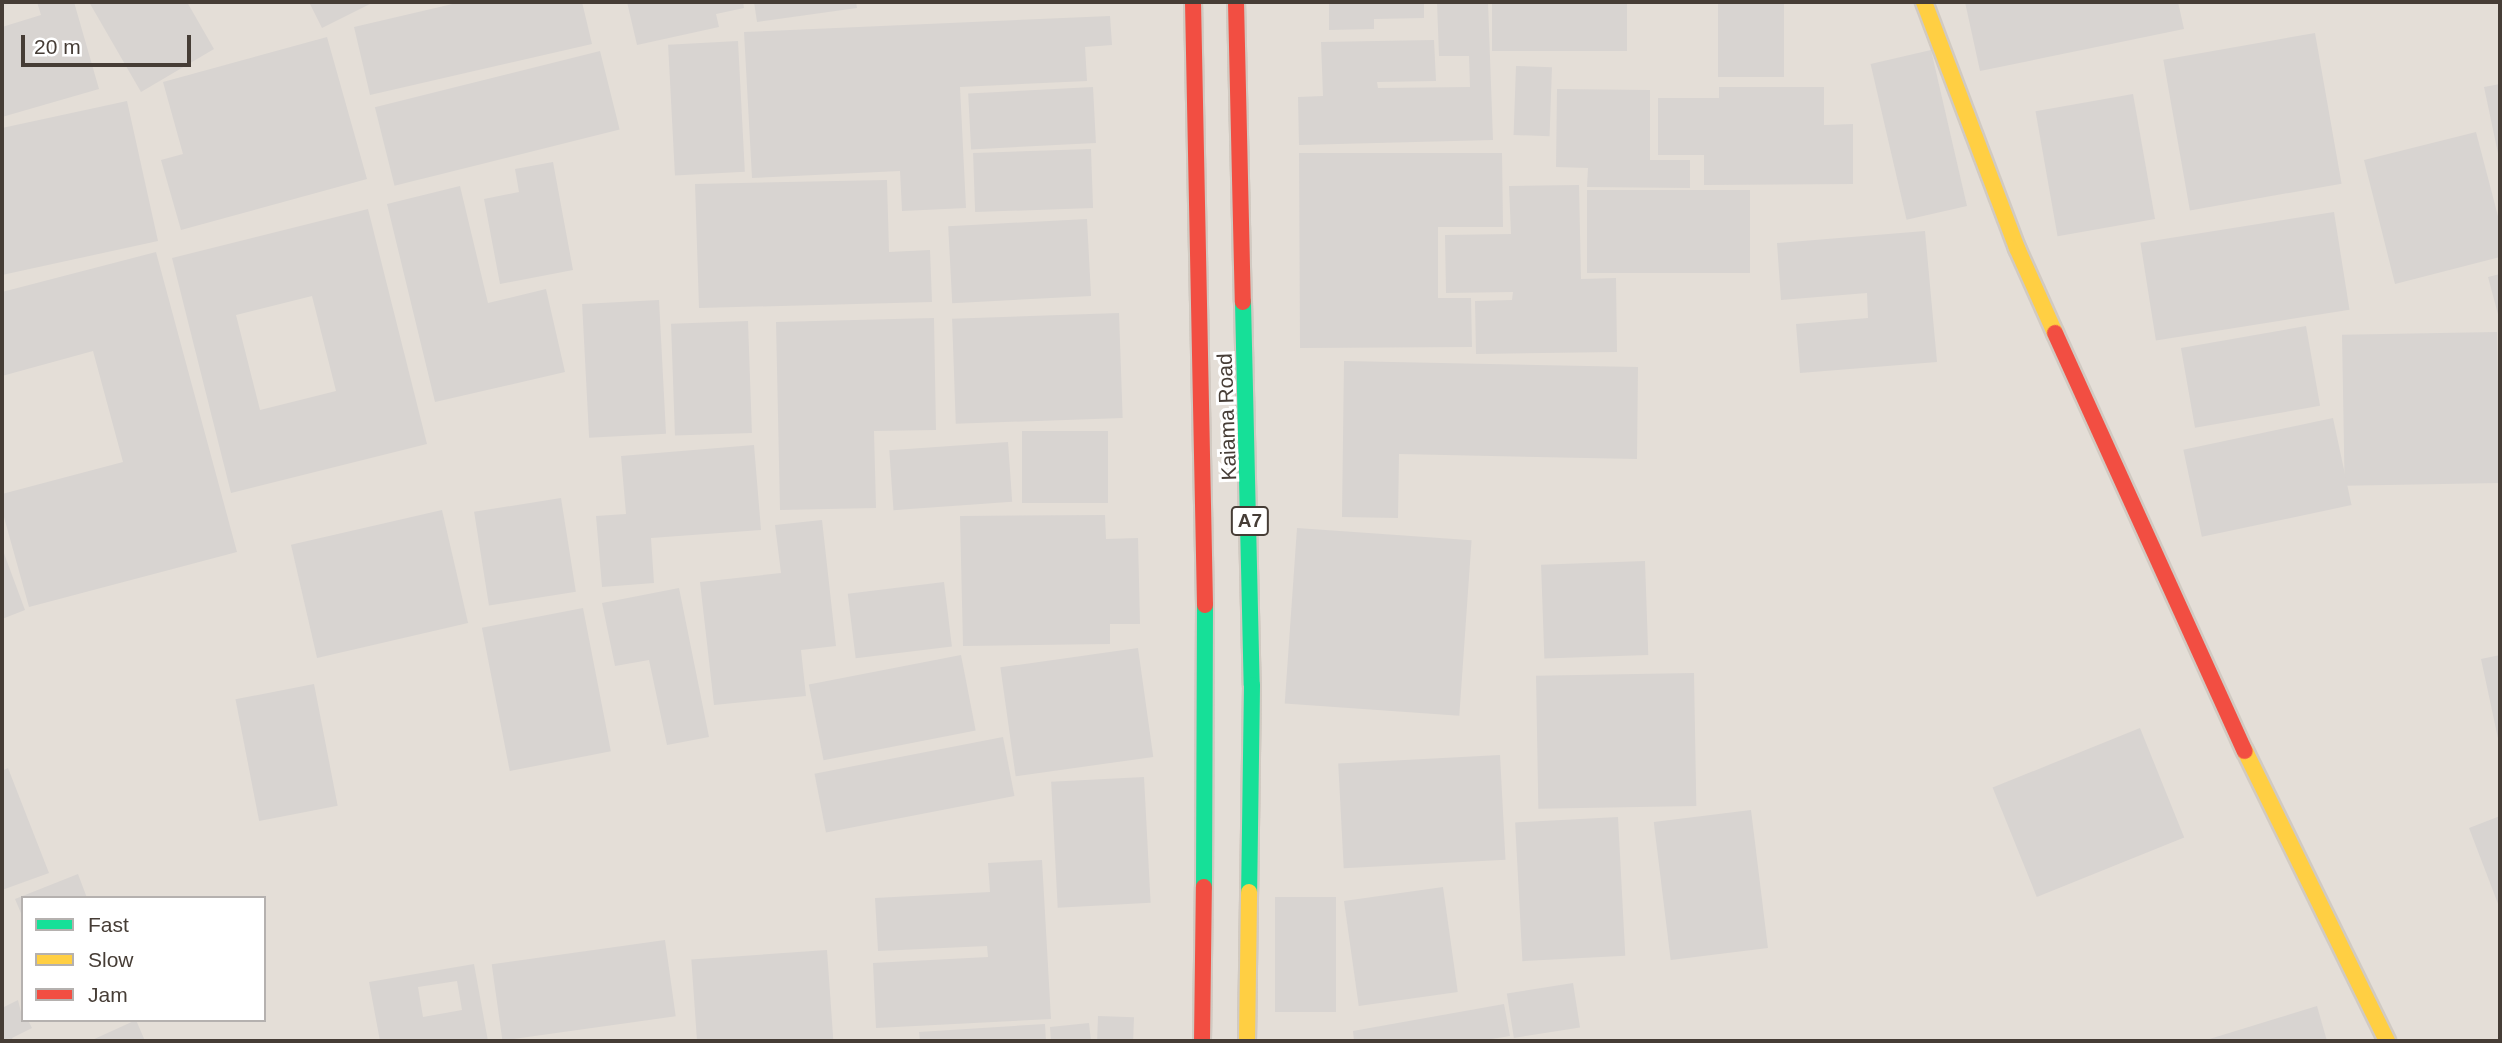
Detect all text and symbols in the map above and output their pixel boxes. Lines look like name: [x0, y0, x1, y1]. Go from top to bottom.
scale bar: [24, 21, 194, 65]
text: 20 m: [34, 35, 81, 58]
street label: Kaiama Road: [1212, 353, 1242, 481]
road number: A7: [1231, 506, 1269, 536]
legend: [21, 896, 266, 1022]
text: Fast: [88, 913, 129, 936]
text: Slow: [88, 948, 134, 971]
text: Jam: [88, 983, 128, 1006]

